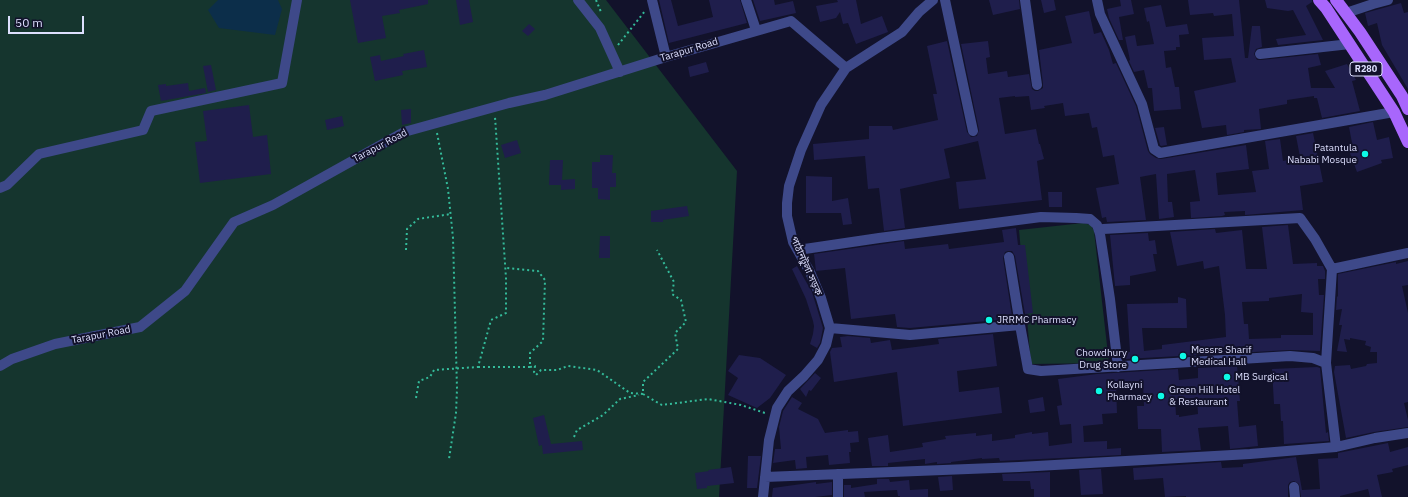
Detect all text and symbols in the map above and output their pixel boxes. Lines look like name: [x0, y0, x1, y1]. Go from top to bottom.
scale bar: [10, 8, 86, 34]
text: 50 m: [15, 15, 43, 30]
street label: Tarapur Road: [659, 36, 719, 64]
road number: R280: [1350, 62, 1382, 76]
street label: Tarapur Road: [351, 127, 409, 165]
place label: Patantula Nababi Mosque: [1287, 142, 1357, 166]
marker: Patantula Nababi Mosque: [1360, 149, 1370, 159]
street label: পাঠানটুলা সড়ক: [788, 235, 824, 297]
place label: JRRMC Pharmacy: [997, 314, 1076, 326]
marker: JRRMC Pharmacy: [984, 315, 994, 325]
street label: Tarapur Road: [70, 323, 132, 347]
place label: Messrs Sharif Medical Hall: [1191, 344, 1251, 368]
place label: Chowdhury Drug Store: [1076, 347, 1127, 370]
marker: Messrs Sharif Medical Hall: [1178, 351, 1188, 361]
marker: Chowdhury Drug Store: [1130, 354, 1140, 364]
place label: MB Surgical: [1235, 371, 1288, 383]
marker: MB Surgical: [1222, 372, 1232, 382]
place label: Kollayni Pharmacy: [1107, 379, 1152, 402]
place label: Green Hill Hotel & Restaurant: [1169, 384, 1240, 408]
marker: Kollayni Pharmacy: [1094, 386, 1104, 396]
marker: Green Hill Hotel & Restaurant: [1156, 391, 1166, 401]

